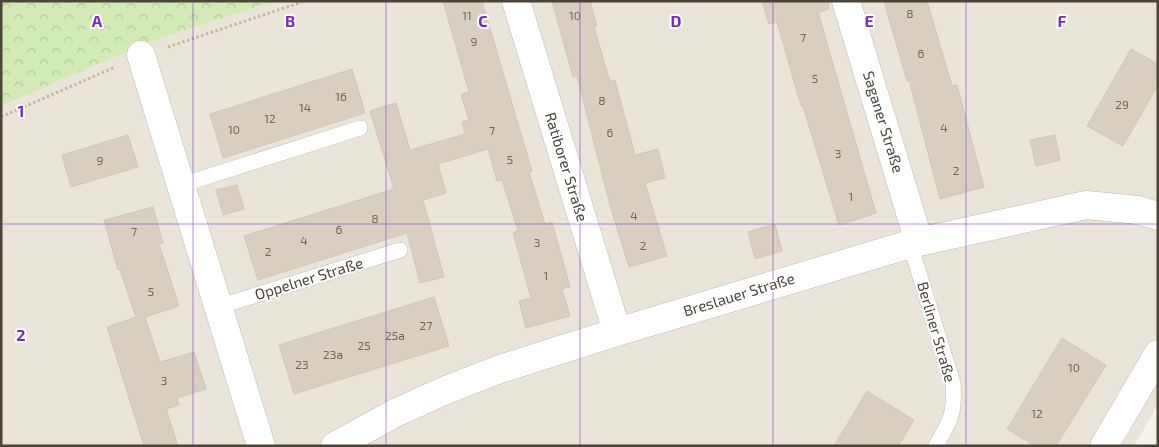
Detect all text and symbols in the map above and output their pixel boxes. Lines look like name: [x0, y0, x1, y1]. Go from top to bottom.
house number: 8: [906, 6, 914, 20]
house number: 11: [462, 8, 472, 22]
house number: 10: [569, 8, 581, 22]
text: A: [92, 11, 103, 30]
text: B: [285, 11, 295, 30]
text: C: [478, 11, 488, 30]
text: D: [671, 11, 682, 30]
text: E: [864, 11, 874, 30]
text: F: [1058, 11, 1067, 30]
house number: 7: [800, 30, 806, 44]
house number: 9: [471, 34, 478, 48]
house number: 6: [918, 46, 925, 60]
street label: Saganer Straße: [860, 69, 908, 175]
house number: 5: [812, 71, 818, 85]
house number: 16: [335, 89, 347, 103]
house number: 8: [598, 93, 606, 107]
house number: 29: [1115, 97, 1129, 111]
house number: 14: [299, 100, 311, 114]
text: 1: [18, 101, 24, 120]
street label: Ratiborer Straße: [542, 110, 592, 224]
house number: 12: [264, 111, 276, 125]
house number: 4: [940, 120, 948, 134]
house number: 10: [228, 122, 240, 136]
house number: 7: [489, 123, 495, 137]
house number: 6: [607, 125, 614, 139]
house number: 3: [835, 146, 841, 160]
house number: 5: [507, 152, 513, 166]
house number: 9: [97, 153, 104, 167]
house number: 2: [953, 163, 960, 177]
house number: 1: [849, 189, 853, 203]
house number: 4: [630, 208, 638, 222]
house number: 8: [371, 211, 379, 225]
house number: 6: [336, 222, 343, 236]
house number: 7: [131, 224, 137, 238]
house number: 4: [300, 233, 308, 247]
house number: 3: [534, 235, 540, 249]
house number: 2: [640, 238, 647, 252]
house number: 2: [265, 244, 272, 258]
street label: Oppelner Straße: [252, 253, 365, 303]
house number: 1: [544, 268, 548, 282]
street label: Breslauer Straße: [681, 269, 797, 320]
street label: Berliner Straße: [914, 279, 960, 384]
house number: 5: [148, 284, 154, 298]
house number: 27: [420, 318, 432, 332]
text: 2: [16, 325, 26, 344]
house number: 25a: [385, 328, 405, 342]
house number: 25: [357, 338, 371, 352]
house number: 23a: [323, 347, 343, 361]
house number: 23: [295, 357, 309, 371]
house number: 10: [1068, 360, 1080, 374]
house number: 3: [161, 373, 167, 387]
house number: 12: [1031, 406, 1043, 420]

